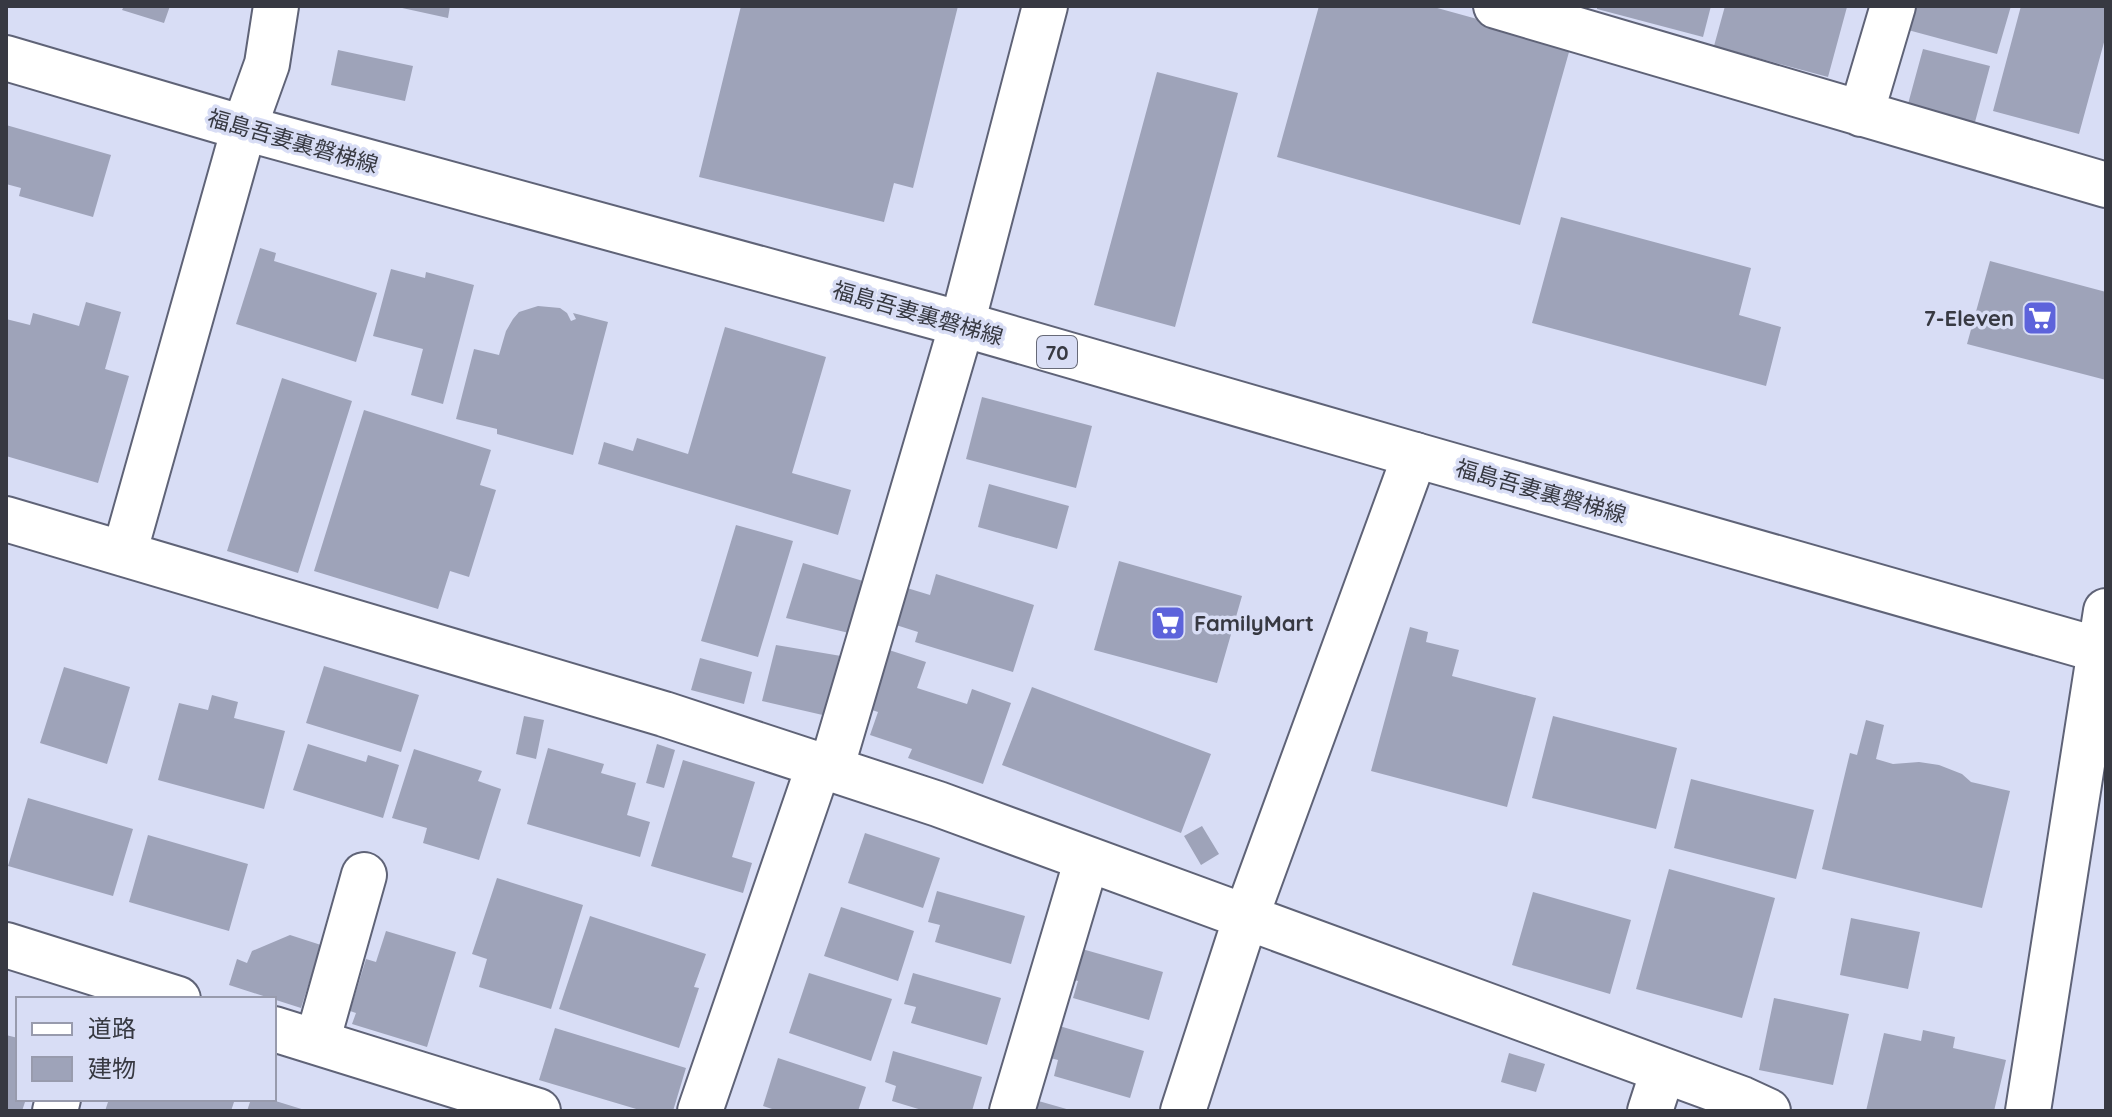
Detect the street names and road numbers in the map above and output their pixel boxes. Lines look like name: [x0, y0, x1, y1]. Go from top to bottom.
street label: 福島吾妻裏磐梯線: [205, 103, 381, 179]
street label: 福島吾妻裏磐梯線: [830, 275, 1006, 351]
road number: 70: [1037, 336, 1077, 368]
street label: 福島吾妻裏磐梯線: [1453, 453, 1629, 529]

